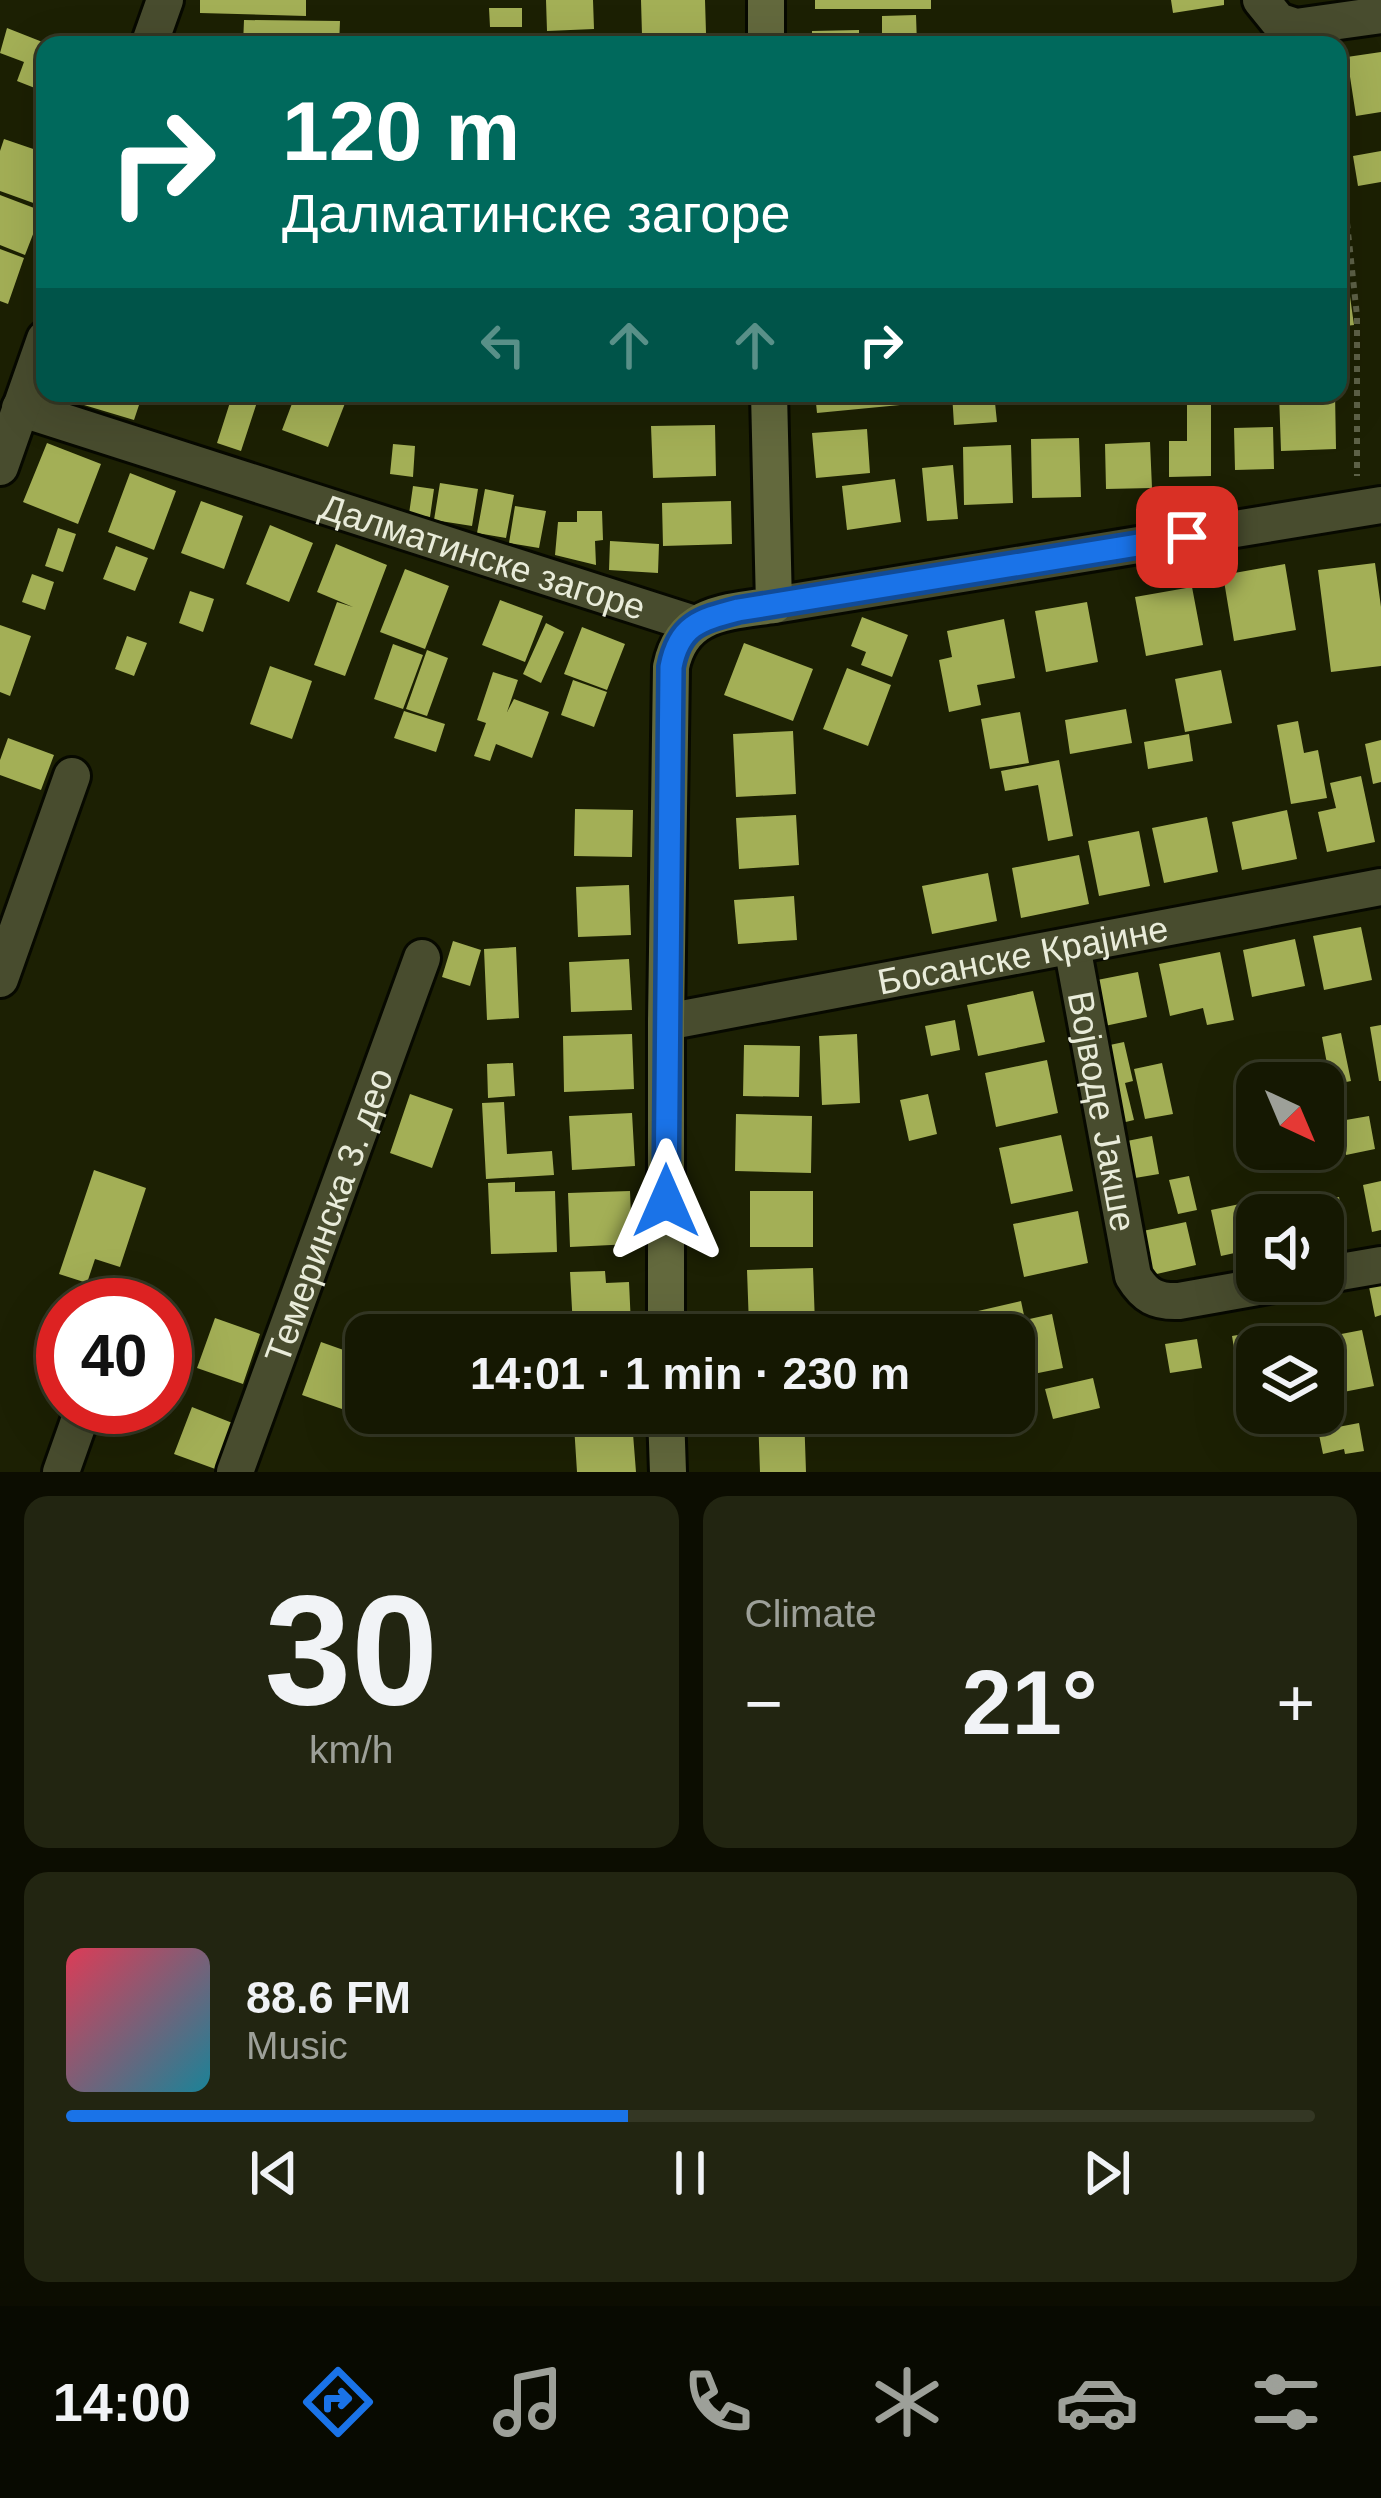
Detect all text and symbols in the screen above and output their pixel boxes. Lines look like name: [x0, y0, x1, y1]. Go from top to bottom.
icon: right: [84, 84, 240, 240]
text: 120 m: [282, 84, 520, 178]
text: Далматинске загоре: [282, 183, 790, 243]
icon: left: [470, 312, 536, 378]
icon: ahead: [596, 312, 662, 378]
icon: ahead: [722, 312, 788, 378]
icon: right: [848, 312, 914, 378]
street label: Далматинске загоре: [315, 485, 651, 628]
pin: [1136, 486, 1238, 588]
icon: arrive: [1154, 504, 1220, 570]
street label: Босанске Крајине: [874, 907, 1171, 1002]
street label: Војводе Јакше: [1060, 988, 1145, 1235]
north arrow: [1236, 1062, 1344, 1170]
map controls: [1236, 1062, 1344, 1434]
street label: Темеринска 3. део: [256, 1063, 401, 1368]
position arrow: [603, 1138, 729, 1264]
button: sound: [1236, 1194, 1344, 1302]
speed limit sign: 40: [36, 1278, 192, 1434]
button: layers: [1236, 1326, 1344, 1434]
text: 14:01 · 1 min · 230 m: [470, 1348, 910, 1399]
text: 30: [264, 1563, 438, 1737]
text: Climate: [745, 1592, 877, 1635]
text: 21°: [962, 1653, 1098, 1753]
text: −: [745, 1666, 783, 1740]
text: +: [1276, 1666, 1315, 1740]
text: km/h: [309, 1728, 394, 1771]
text: 88.6 FM: [246, 1972, 411, 2023]
text: Music: [246, 2024, 348, 2067]
icon: previous: [241, 2140, 307, 2206]
icon: pause: [657, 2140, 723, 2206]
icon: next: [1074, 2140, 1140, 2206]
icon: directions: [296, 2360, 380, 2444]
icon: music: [486, 2360, 570, 2444]
icon: phone: [676, 2360, 760, 2444]
icon: climate: [865, 2360, 949, 2444]
icon: car: [1055, 2360, 1139, 2444]
icon: filters: [1244, 2360, 1328, 2444]
text: 14:00: [53, 2372, 191, 2432]

